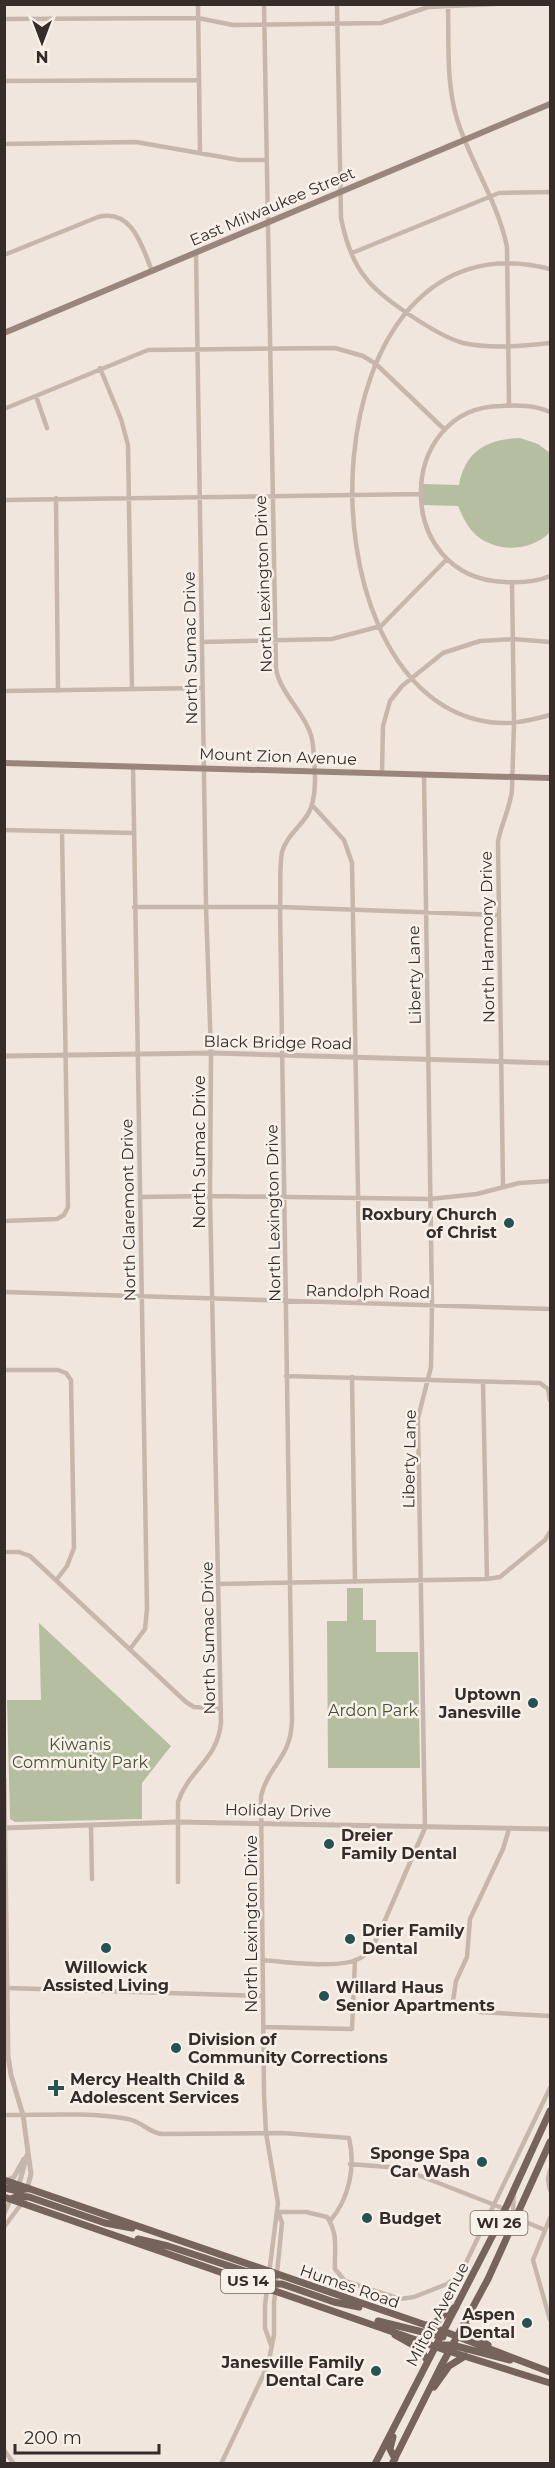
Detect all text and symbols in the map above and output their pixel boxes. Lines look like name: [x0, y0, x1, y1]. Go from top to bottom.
north arrow: [12, 12, 72, 72]
text: N: [36, 47, 48, 66]
street label: East Milwaukee Street: [187, 163, 358, 250]
street label: North Lexington Drive: [251, 495, 276, 673]
street label: North Sumac Drive: [180, 571, 201, 725]
street label: Mount Zion Avenue: [199, 744, 357, 769]
street label: North Harmony Drive: [476, 851, 499, 1023]
street label: Liberty Lane: [404, 925, 425, 1025]
street label: Black Bridge Road: [204, 1032, 352, 1053]
street label: North Sumac Drive: [190, 1075, 209, 1229]
street label: North Claremont Drive: [117, 1119, 140, 1301]
street label: North Lexington Drive: [262, 1124, 285, 1302]
place label: Roxbury Church of Christ: [362, 1205, 497, 1242]
marker: Roxbury Church of Christ: [502, 1216, 516, 1230]
street label: Randolph Road: [306, 1281, 430, 1302]
street label: Liberty Lane: [399, 1409, 420, 1509]
street label: North Sumac Drive: [198, 1561, 219, 1715]
place label: Uptown Janesville: [438, 1685, 521, 1722]
marker: Uptown Janesville: [526, 1696, 540, 1710]
park label: Ardon Park: [328, 1701, 418, 1720]
park label: Kiwanis Community Park: [12, 1735, 148, 1772]
street label: Holiday Drive: [225, 1800, 331, 1821]
place label: Dreier Family Dental: [341, 1826, 457, 1863]
street label: North Lexington Drive: [242, 1835, 261, 2013]
marker: Dreier Family Dental: [322, 1837, 336, 1851]
place label: Drier Family Dental: [362, 1921, 465, 1958]
marker: Drier Family Dental: [343, 1932, 357, 1946]
marker: Willowick Assisted Living: [99, 1941, 113, 1955]
place label: Willowick Assisted Living: [42, 1958, 169, 1995]
place label: Willard Haus Senior Apartments: [336, 1978, 495, 2015]
marker: Willard Haus Senior Apartments: [317, 1989, 331, 2003]
place label: Division of Community Corrections: [188, 2030, 388, 2067]
marker: Division of Community Corrections: [169, 2041, 183, 2055]
place label: Mercy Health Child & Adolescent Services: [69, 2070, 246, 2107]
marker: Mercy Health Child & Adolescent Services: [47, 2079, 65, 2097]
place label: Sponge Spa Car Wash: [370, 2144, 470, 2181]
marker: Sponge Spa Car Wash: [475, 2155, 489, 2169]
place label: Budget: [379, 2209, 442, 2228]
marker: Budget: [360, 2211, 374, 2225]
road number: WI 26: [470, 2211, 528, 2235]
street label: Milton Avenue: [402, 2259, 473, 2370]
street label: Humes Road: [297, 2261, 402, 2312]
road number: US 14: [221, 2269, 275, 2293]
place label: Aspen Dental: [459, 2305, 515, 2342]
marker: Aspen Dental: [520, 2316, 534, 2330]
place label: Janesville Family Dental Care: [220, 2353, 364, 2390]
marker: Janesville Family Dental Care: [369, 2364, 383, 2378]
scale bar: [15, 2417, 159, 2455]
text: 200 m: [24, 2427, 82, 2449]

